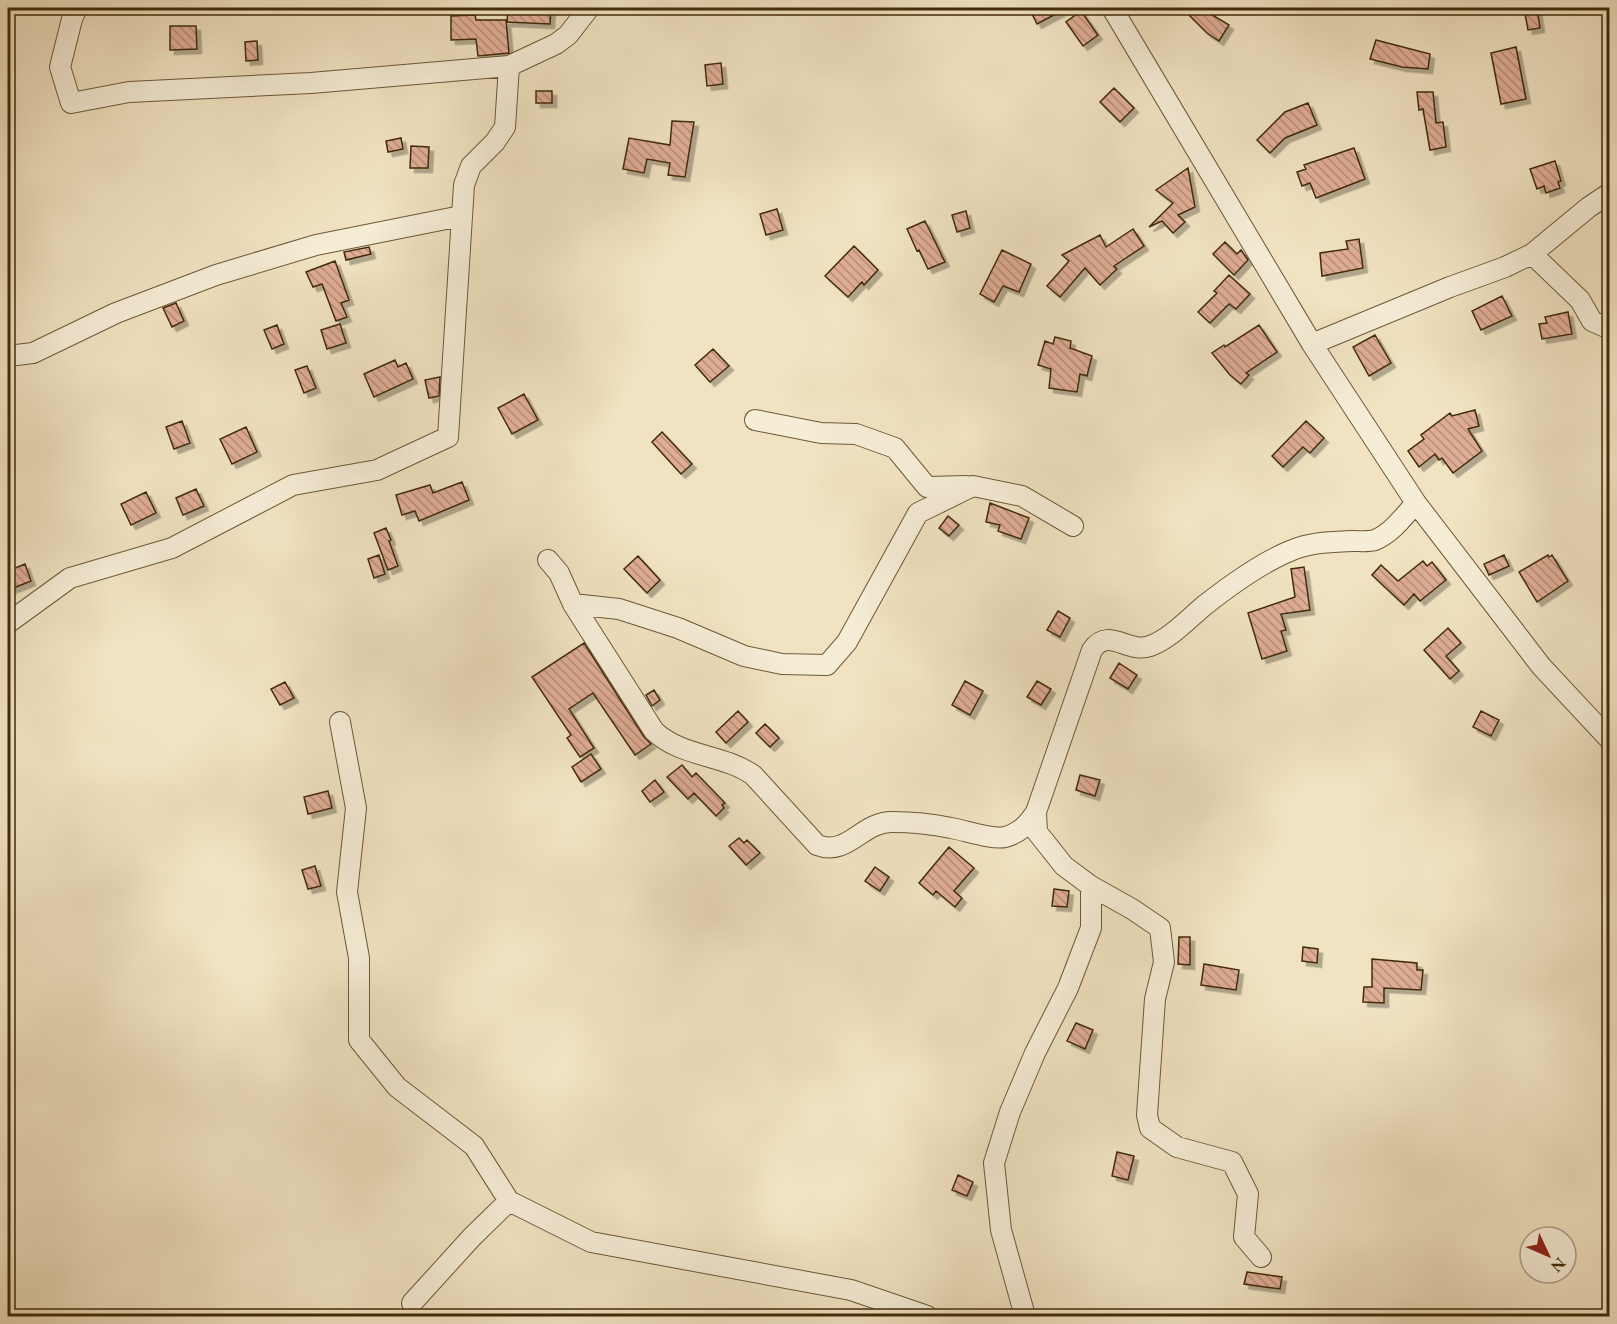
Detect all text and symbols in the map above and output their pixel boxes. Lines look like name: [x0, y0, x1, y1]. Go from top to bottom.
north arrow: [1518, 1225, 1578, 1285]
text: N: [1546, 1253, 1570, 1277]

